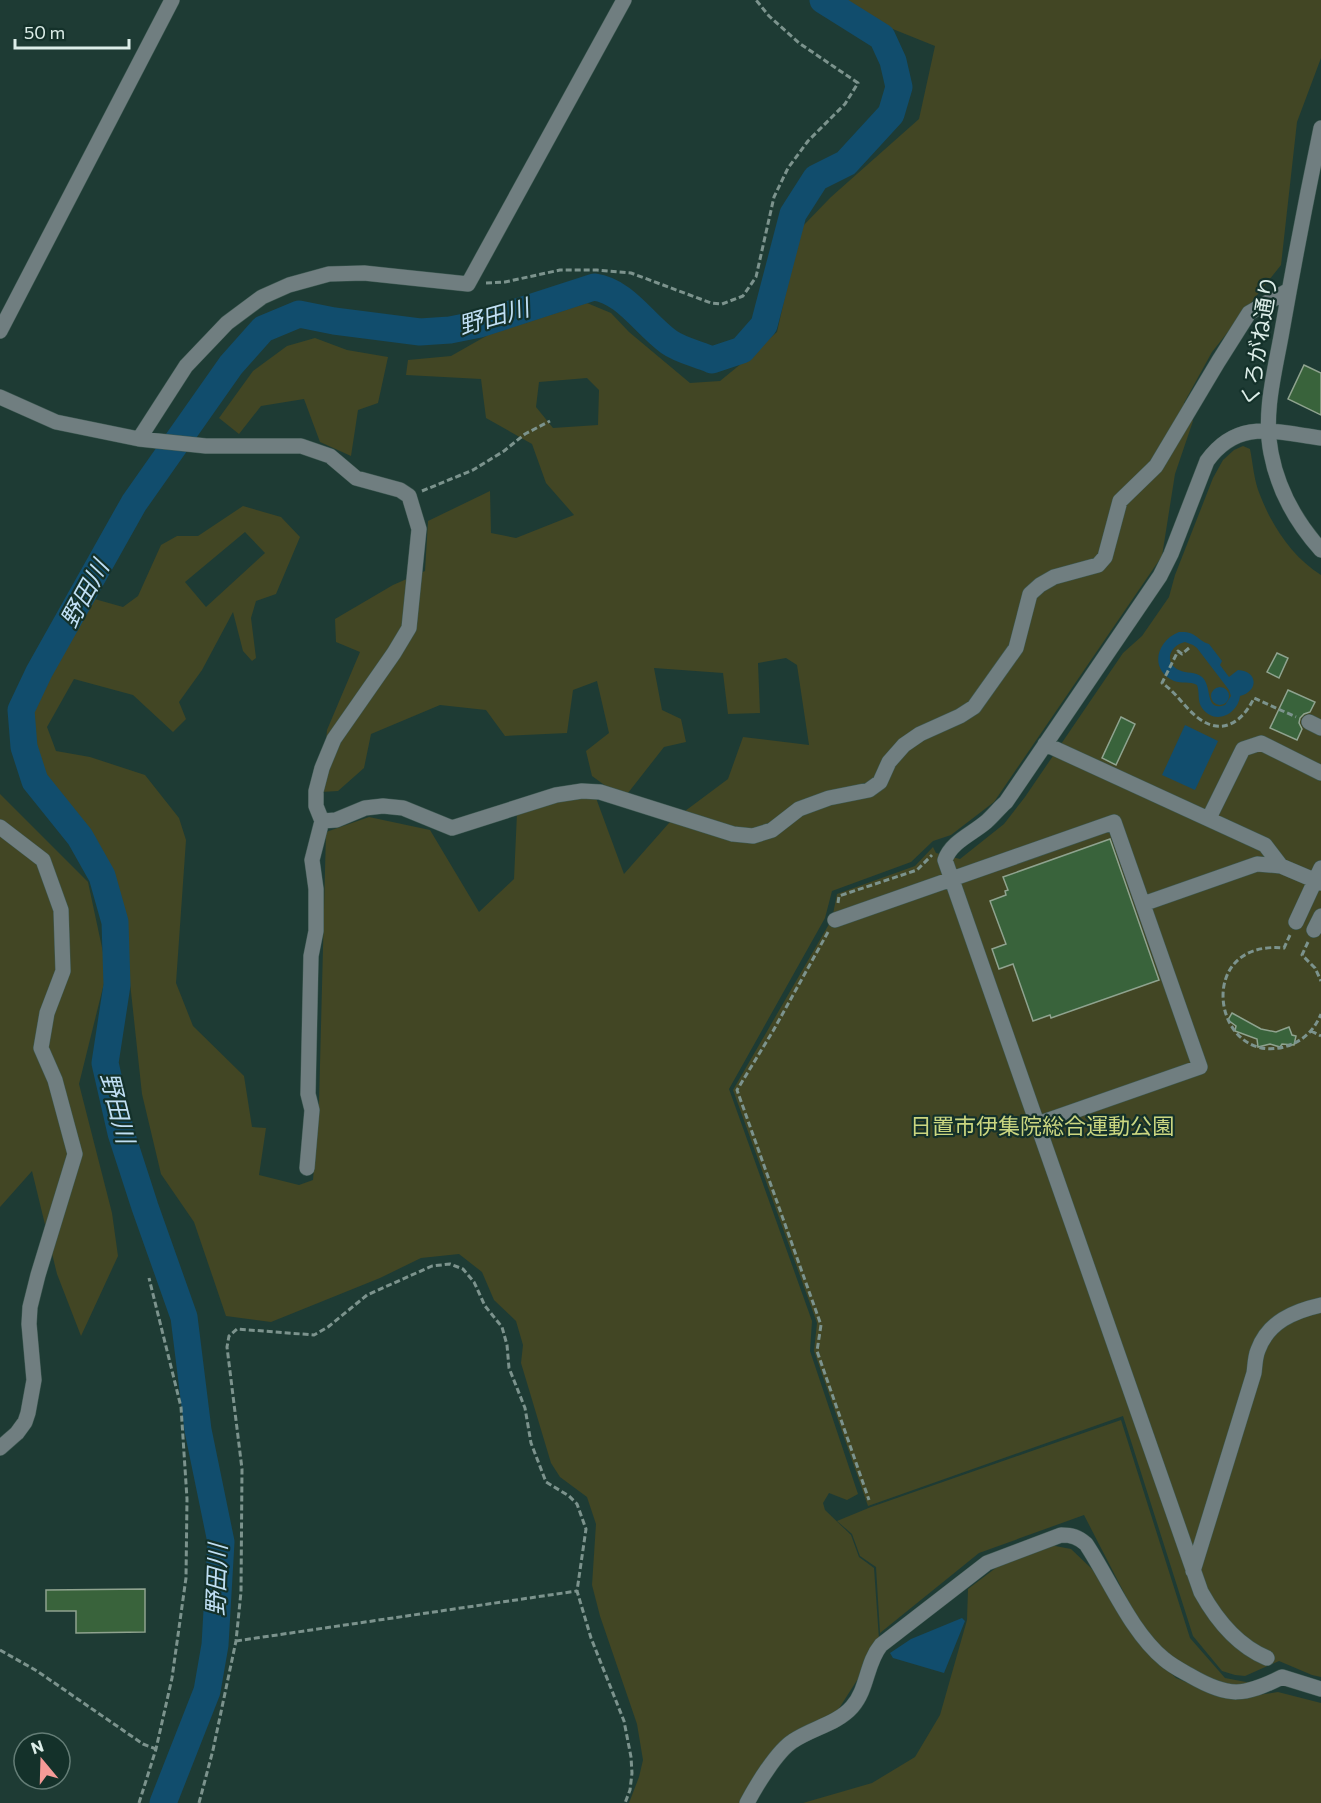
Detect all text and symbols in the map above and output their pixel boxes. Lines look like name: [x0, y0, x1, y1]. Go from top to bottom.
scale bar: [15, 12, 129, 50]
text: 50 m: [24, 21, 65, 43]
street label: くろがね通り: [1235, 274, 1282, 408]
water label: 野田川: [455, 291, 535, 339]
water label: 野田川: [54, 552, 115, 632]
water label: 野田川: [96, 1069, 142, 1149]
park label: 日置市伊集院総合運動公園: [910, 1112, 1174, 1139]
water label: 野田川: [200, 1540, 231, 1616]
north arrow: [12, 1731, 72, 1791]
text: N: [28, 1735, 46, 1757]

